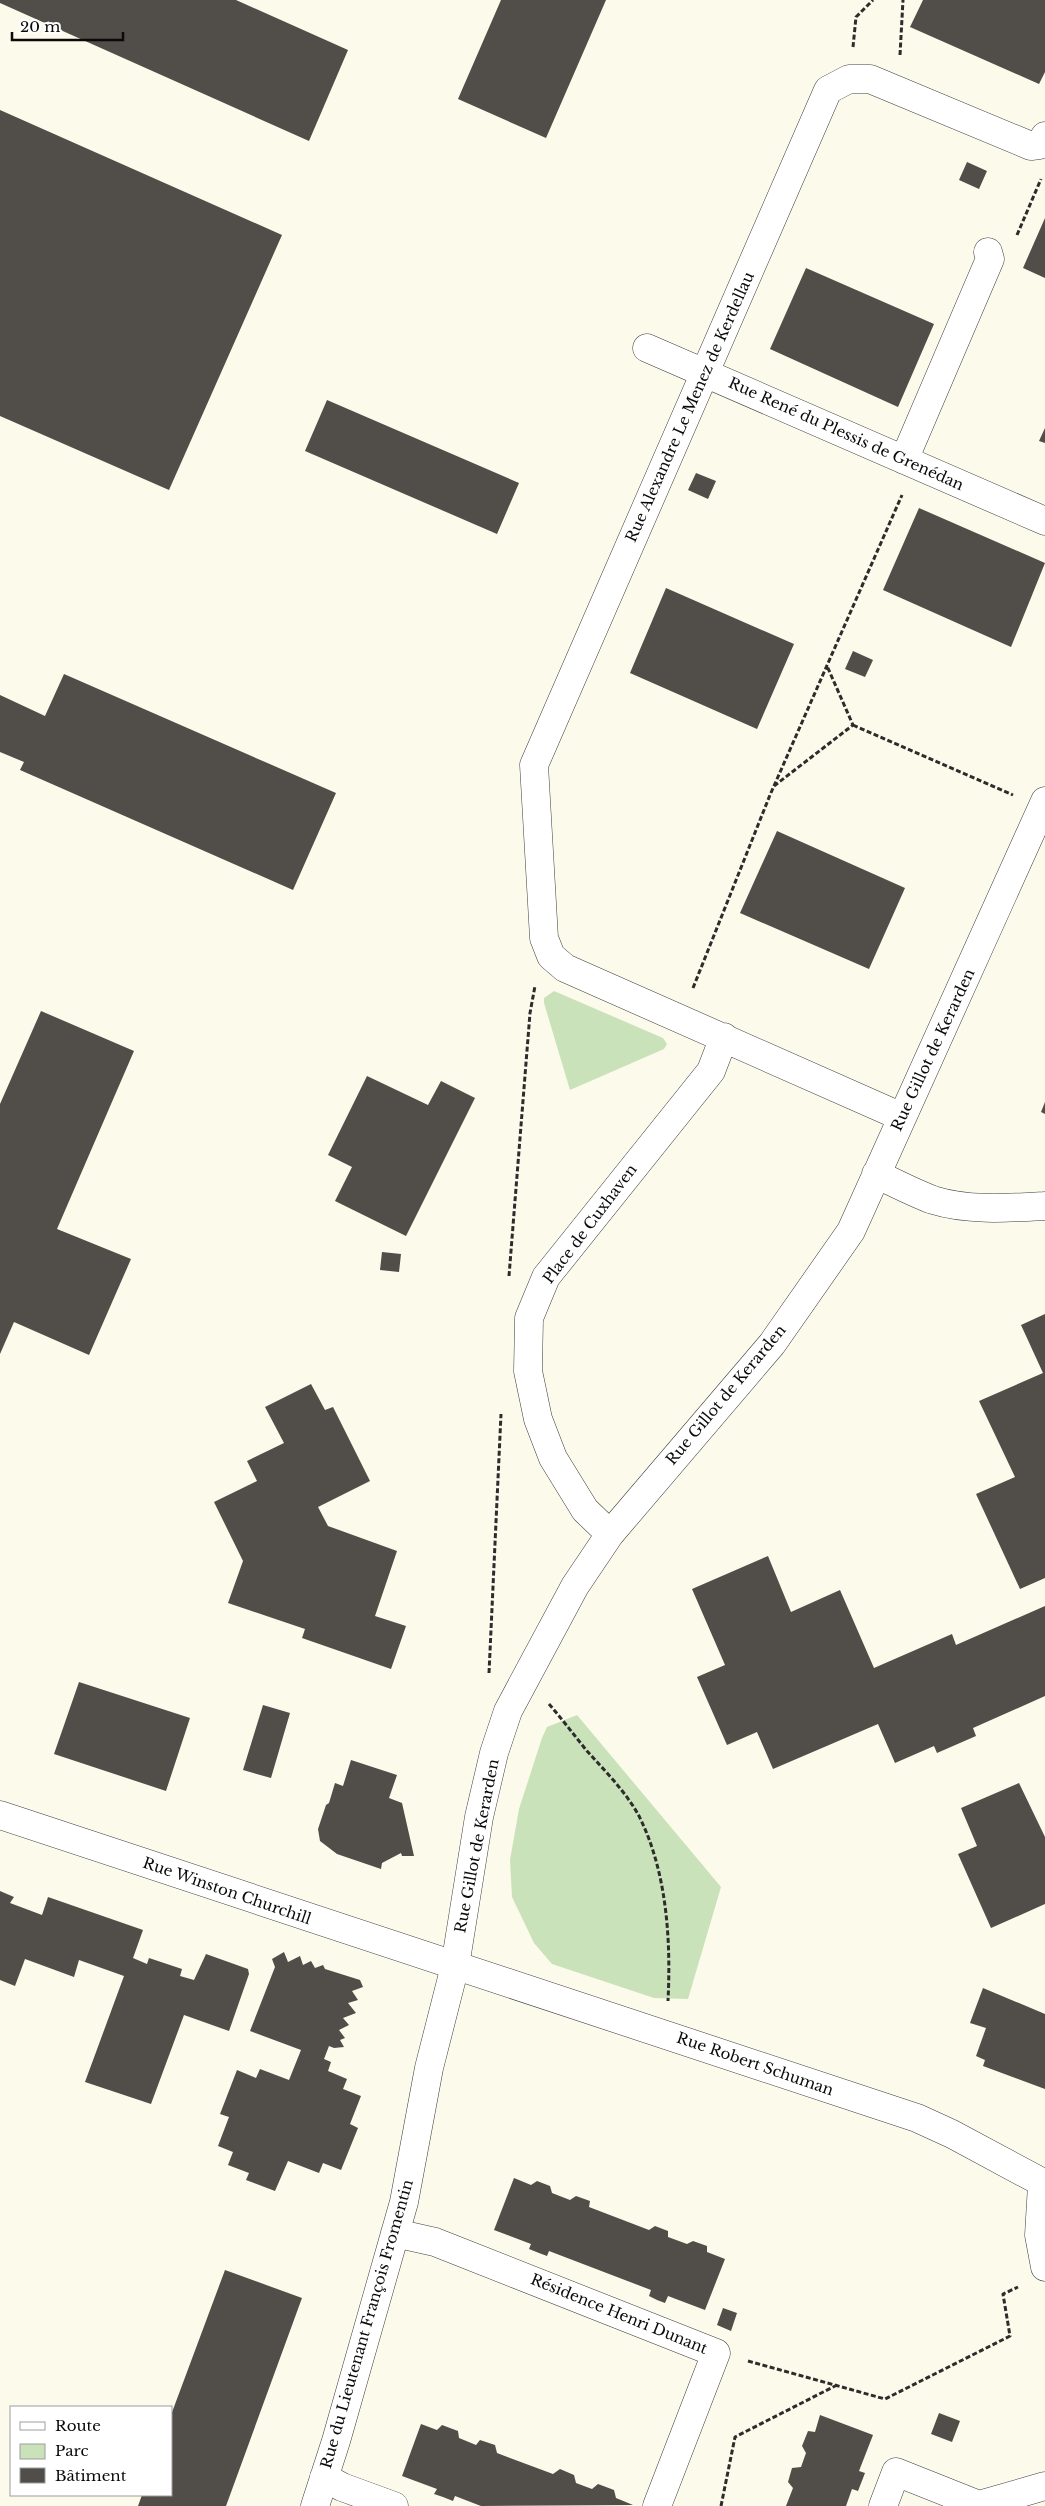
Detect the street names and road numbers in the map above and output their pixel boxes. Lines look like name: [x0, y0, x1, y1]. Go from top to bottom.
street label: Rue Alexandre Le Menez de Kerdellau: [621, 269, 758, 545]
street label: Rue René du Plessis de Grenédan: [725, 373, 967, 494]
street label: Rue Gillot de Kerarden: [887, 966, 979, 1134]
street label: Place de Cuxhaven: [538, 1160, 641, 1287]
street label: Rue Gillot de Kerarden: [661, 1321, 790, 1469]
street label: Rue Gillot de Kerarden: [450, 1757, 503, 1935]
street label: Rue Winston Churchill: [141, 1853, 314, 1928]
street label: Rue Robert Schuman: [674, 2028, 836, 2099]
street label: Rue du Lieutenant François Fromentin: [316, 2177, 417, 2471]
street label: Résidence Henri Dunant: [528, 2269, 711, 2358]

